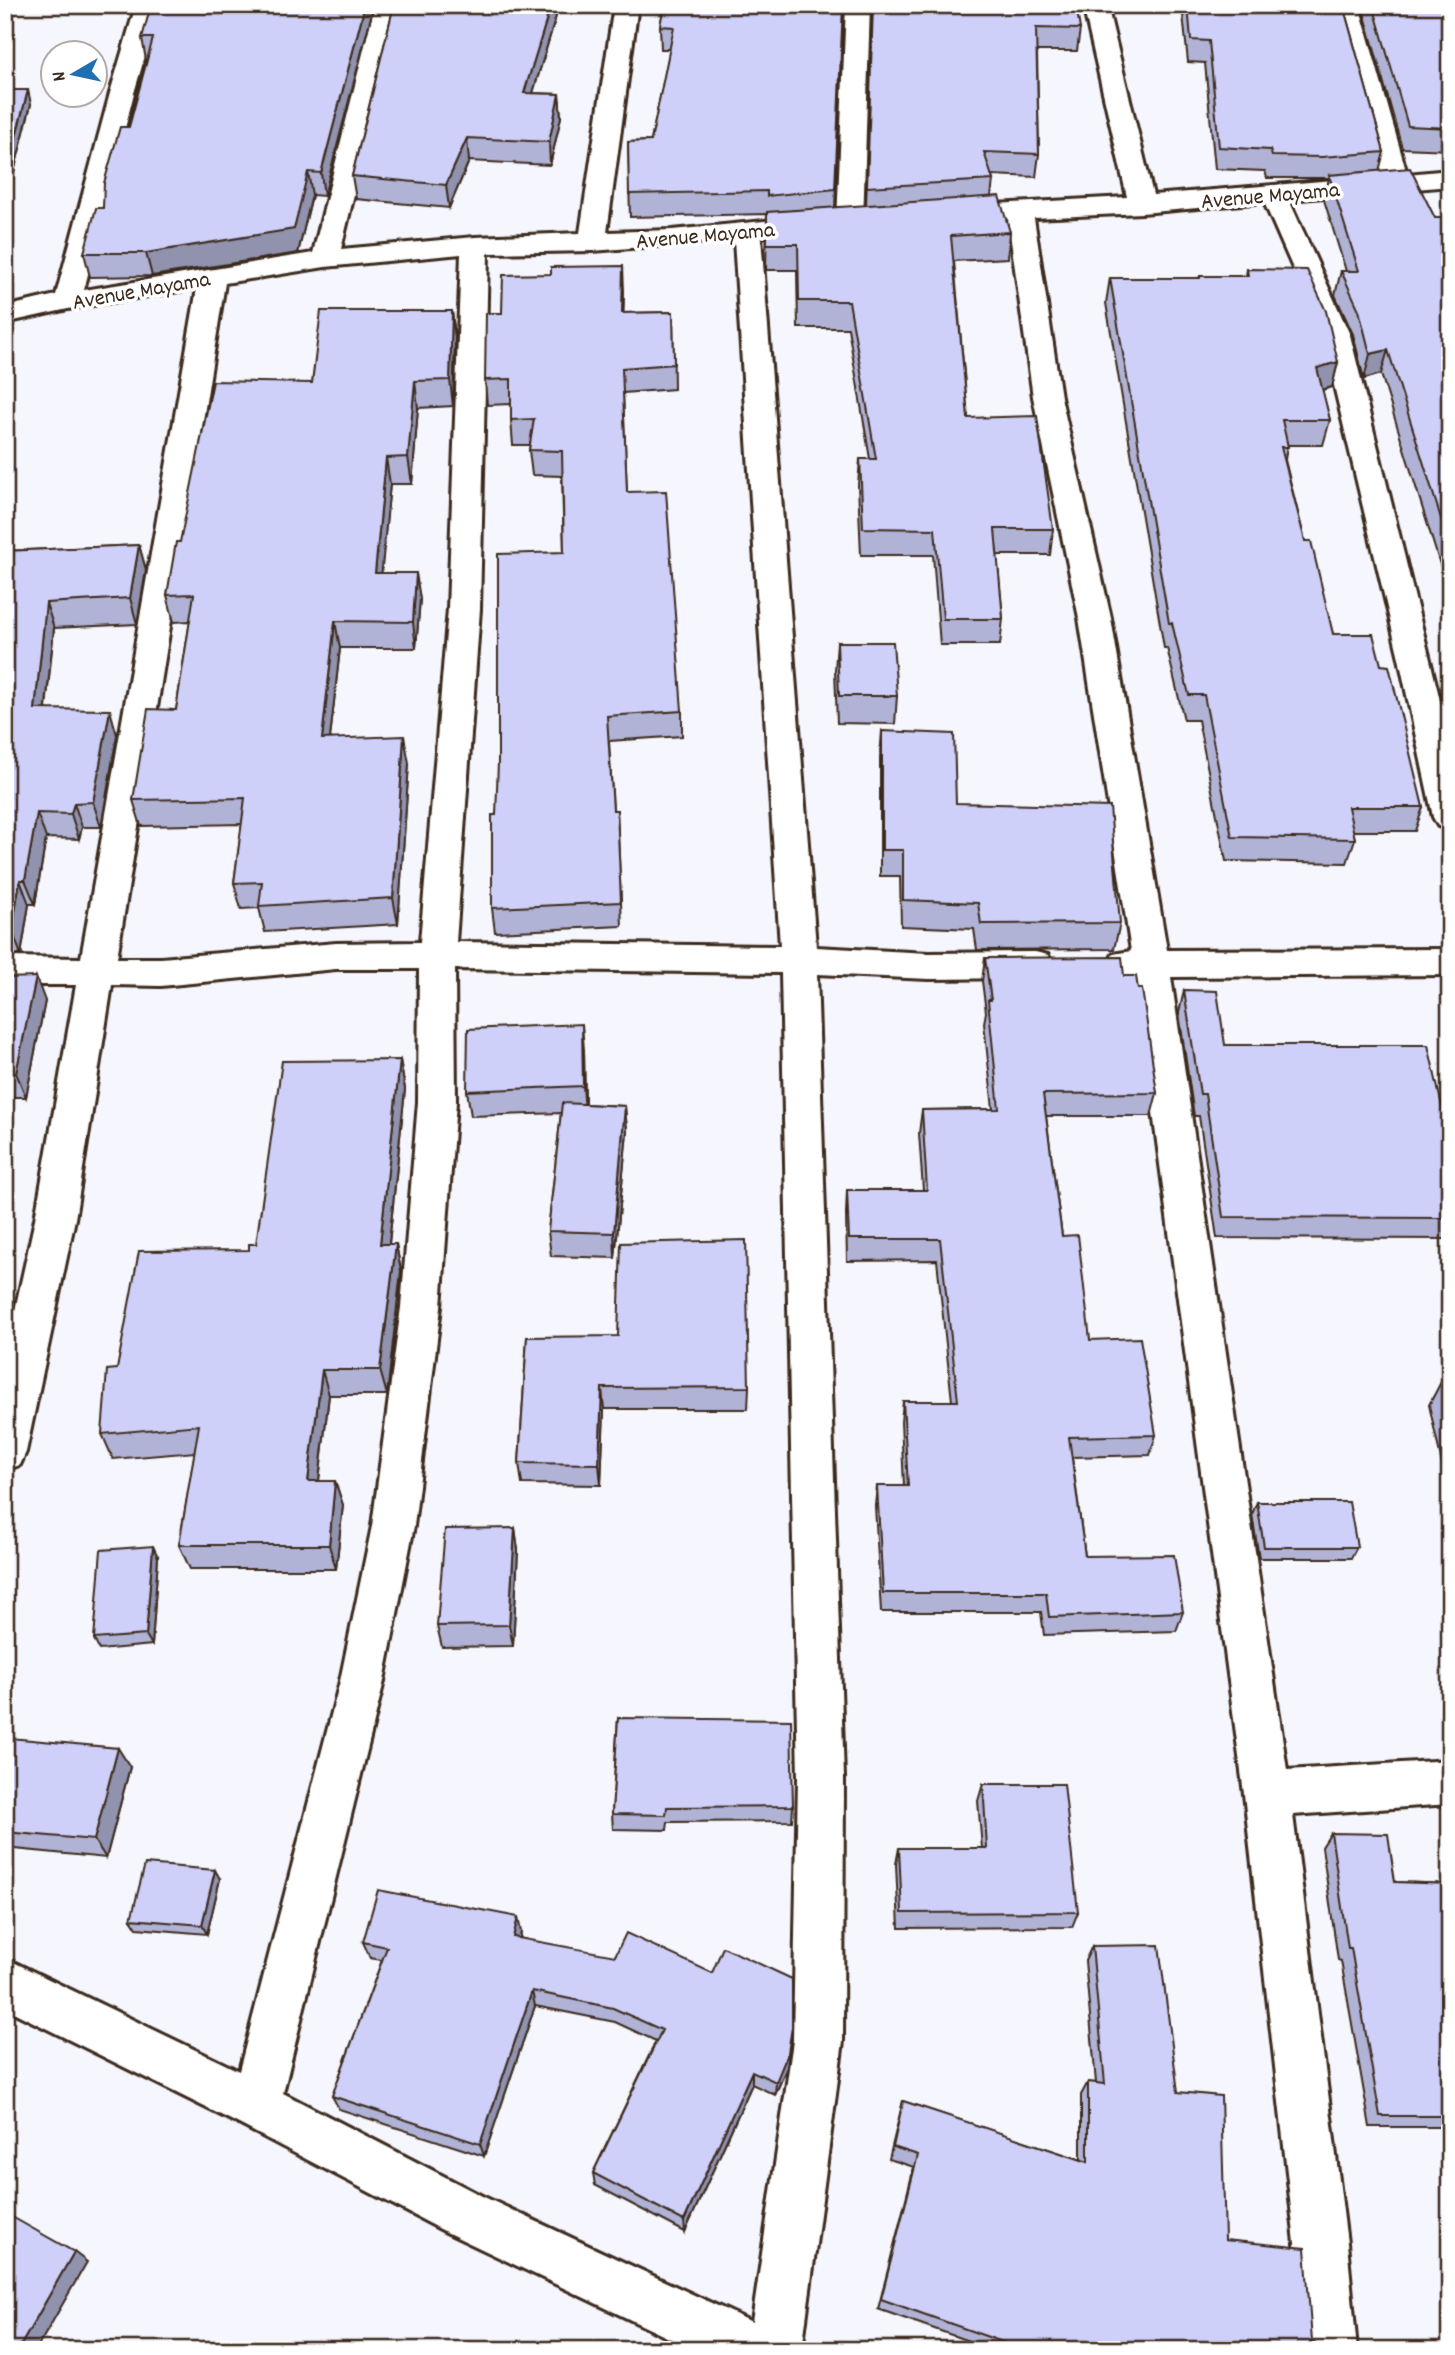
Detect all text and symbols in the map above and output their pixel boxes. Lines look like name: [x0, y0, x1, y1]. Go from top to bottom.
north arrow: [38, 38, 108, 108]
text: N: [47, 69, 75, 83]
street label: Avenue Mayama: [1200, 175, 1342, 220]
street label: Avenue Mayama: [635, 215, 777, 260]
street label: Avenue Mayama: [70, 264, 214, 321]

